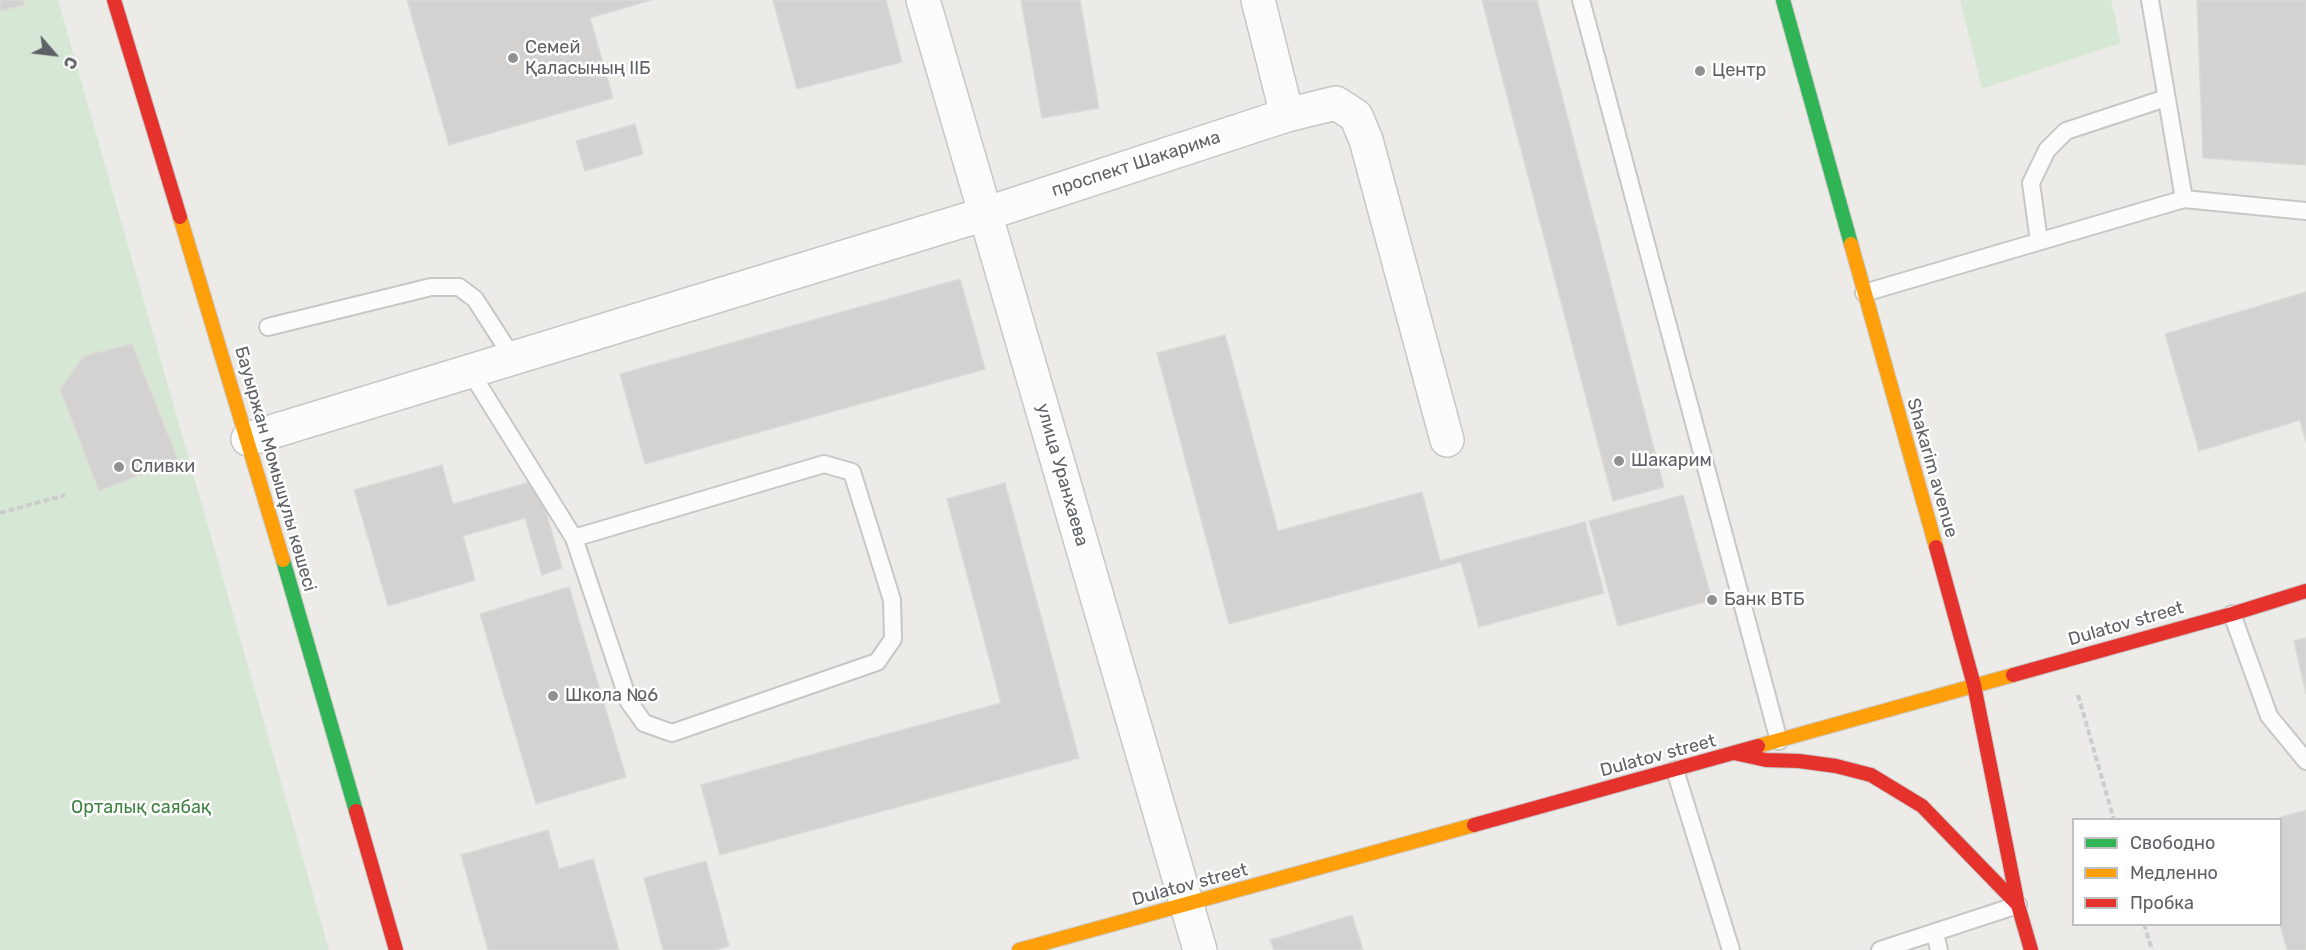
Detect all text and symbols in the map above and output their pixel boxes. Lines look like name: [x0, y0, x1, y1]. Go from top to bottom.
north arrow: [24, 24, 84, 84]
place label: Семей Қаласының ІІБ: [525, 37, 651, 80]
marker: Семей Қаласының ІІБ: [506, 51, 520, 65]
text: С: [59, 53, 81, 72]
place label: Центр: [1712, 60, 1766, 82]
marker: Центр: [1693, 64, 1707, 78]
street label: проспект Шакарима: [1049, 126, 1223, 202]
street label: Бауыржан Момышұлы көшесі: [230, 344, 320, 594]
street label: Shakarim avenue: [1902, 396, 1962, 540]
street label: улица Уранхаева: [1031, 401, 1093, 549]
place label: Шакарим: [1631, 450, 1712, 472]
marker: Шакарим: [1612, 454, 1626, 468]
place label: Сливки: [131, 456, 195, 478]
marker: Сливки: [112, 460, 126, 474]
place label: Банк ВТБ: [1724, 589, 1804, 611]
marker: Банк ВТБ: [1705, 593, 1719, 607]
street label: Dulatov street: [2066, 597, 2186, 651]
place label: Школа №6: [565, 685, 658, 707]
marker: Школа №6: [546, 689, 560, 703]
street label: Dulatov street: [1598, 730, 1718, 782]
park label: Орталық саябақ: [71, 797, 211, 819]
legend: [2072, 818, 2282, 926]
text: Свободно: [2130, 832, 2215, 854]
street label: Dulatov street: [1130, 859, 1250, 911]
text: Медленно: [2130, 862, 2218, 884]
text: Пробка: [2130, 892, 2194, 914]

